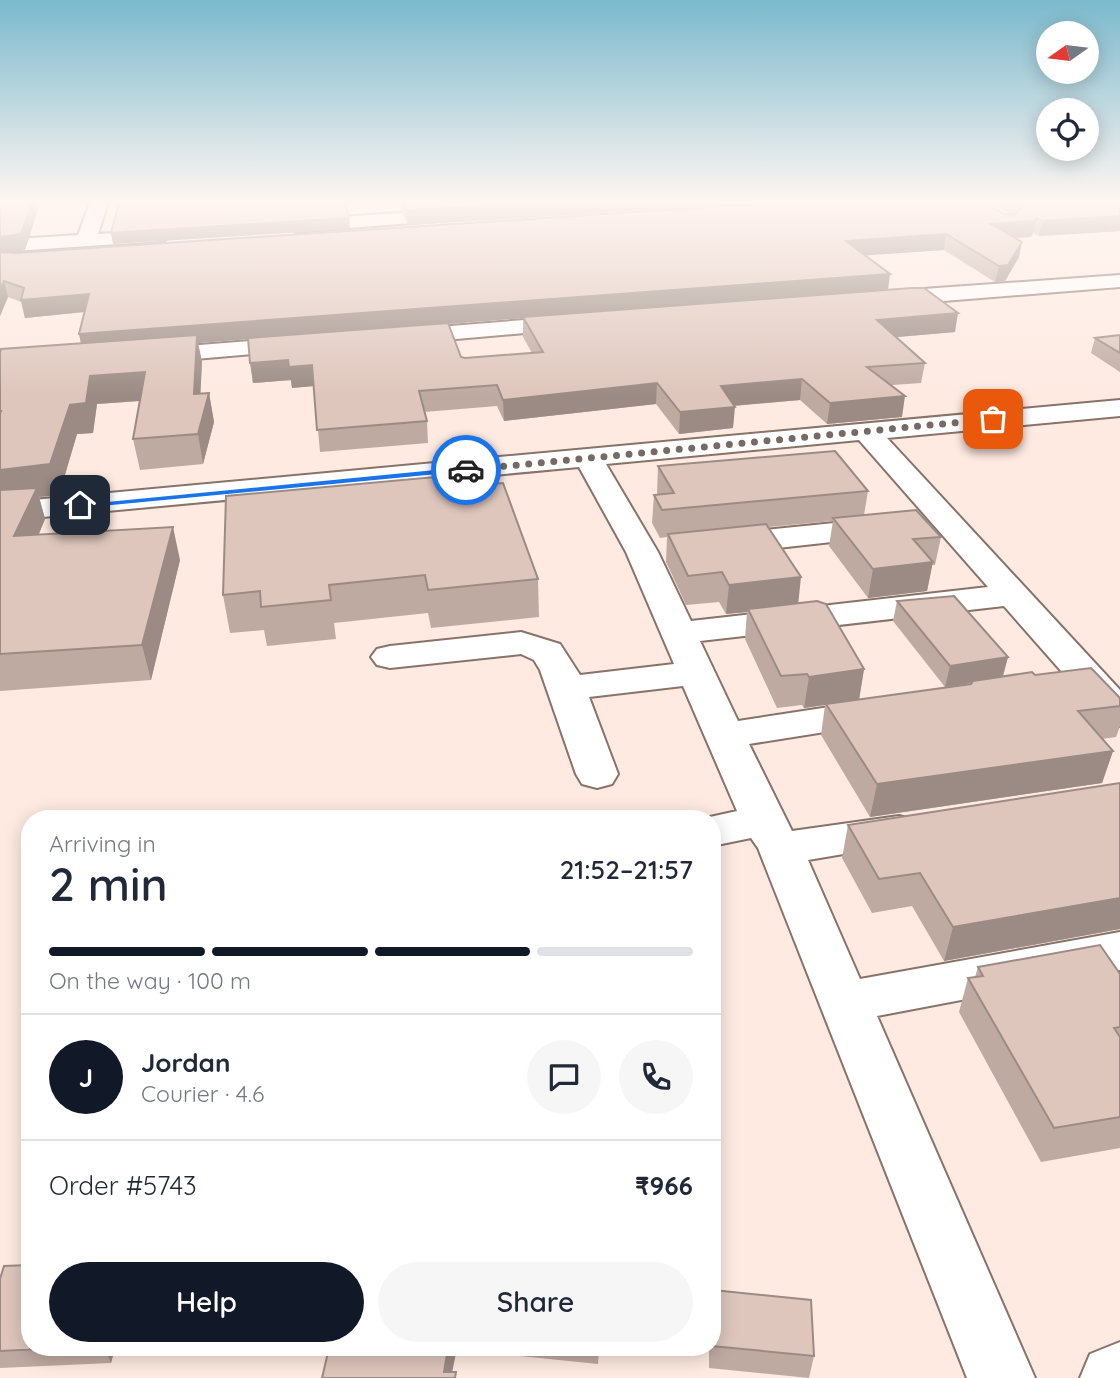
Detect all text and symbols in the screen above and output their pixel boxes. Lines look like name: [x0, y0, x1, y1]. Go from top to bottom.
north arrow: [1036, 21, 1099, 84]
map controls: [1036, 21, 1099, 161]
button: locate: [1036, 98, 1099, 161]
pin: [963, 389, 1023, 449]
icon: bag: [974, 400, 1012, 438]
courier: [431, 435, 501, 505]
icon: car: [447, 451, 485, 489]
pin: [50, 475, 110, 535]
icon: home: [61, 486, 99, 524]
text: Arriving in: [49, 829, 156, 858]
text: 21:52–21:57: [560, 853, 693, 886]
text: 2 min: [49, 855, 168, 913]
text: On the way · 100 m: [49, 966, 251, 995]
button: chat: [527, 1040, 601, 1114]
button: phone: [619, 1040, 693, 1114]
text: Jordan: [141, 1046, 230, 1079]
text: J: [79, 1061, 93, 1094]
text: Courier · 4.6: [141, 1079, 264, 1108]
text: Order #5743: [49, 1169, 197, 1202]
text: ₹966: [635, 1169, 693, 1202]
button: Help: [49, 1262, 364, 1342]
button: Share: [378, 1262, 693, 1342]

